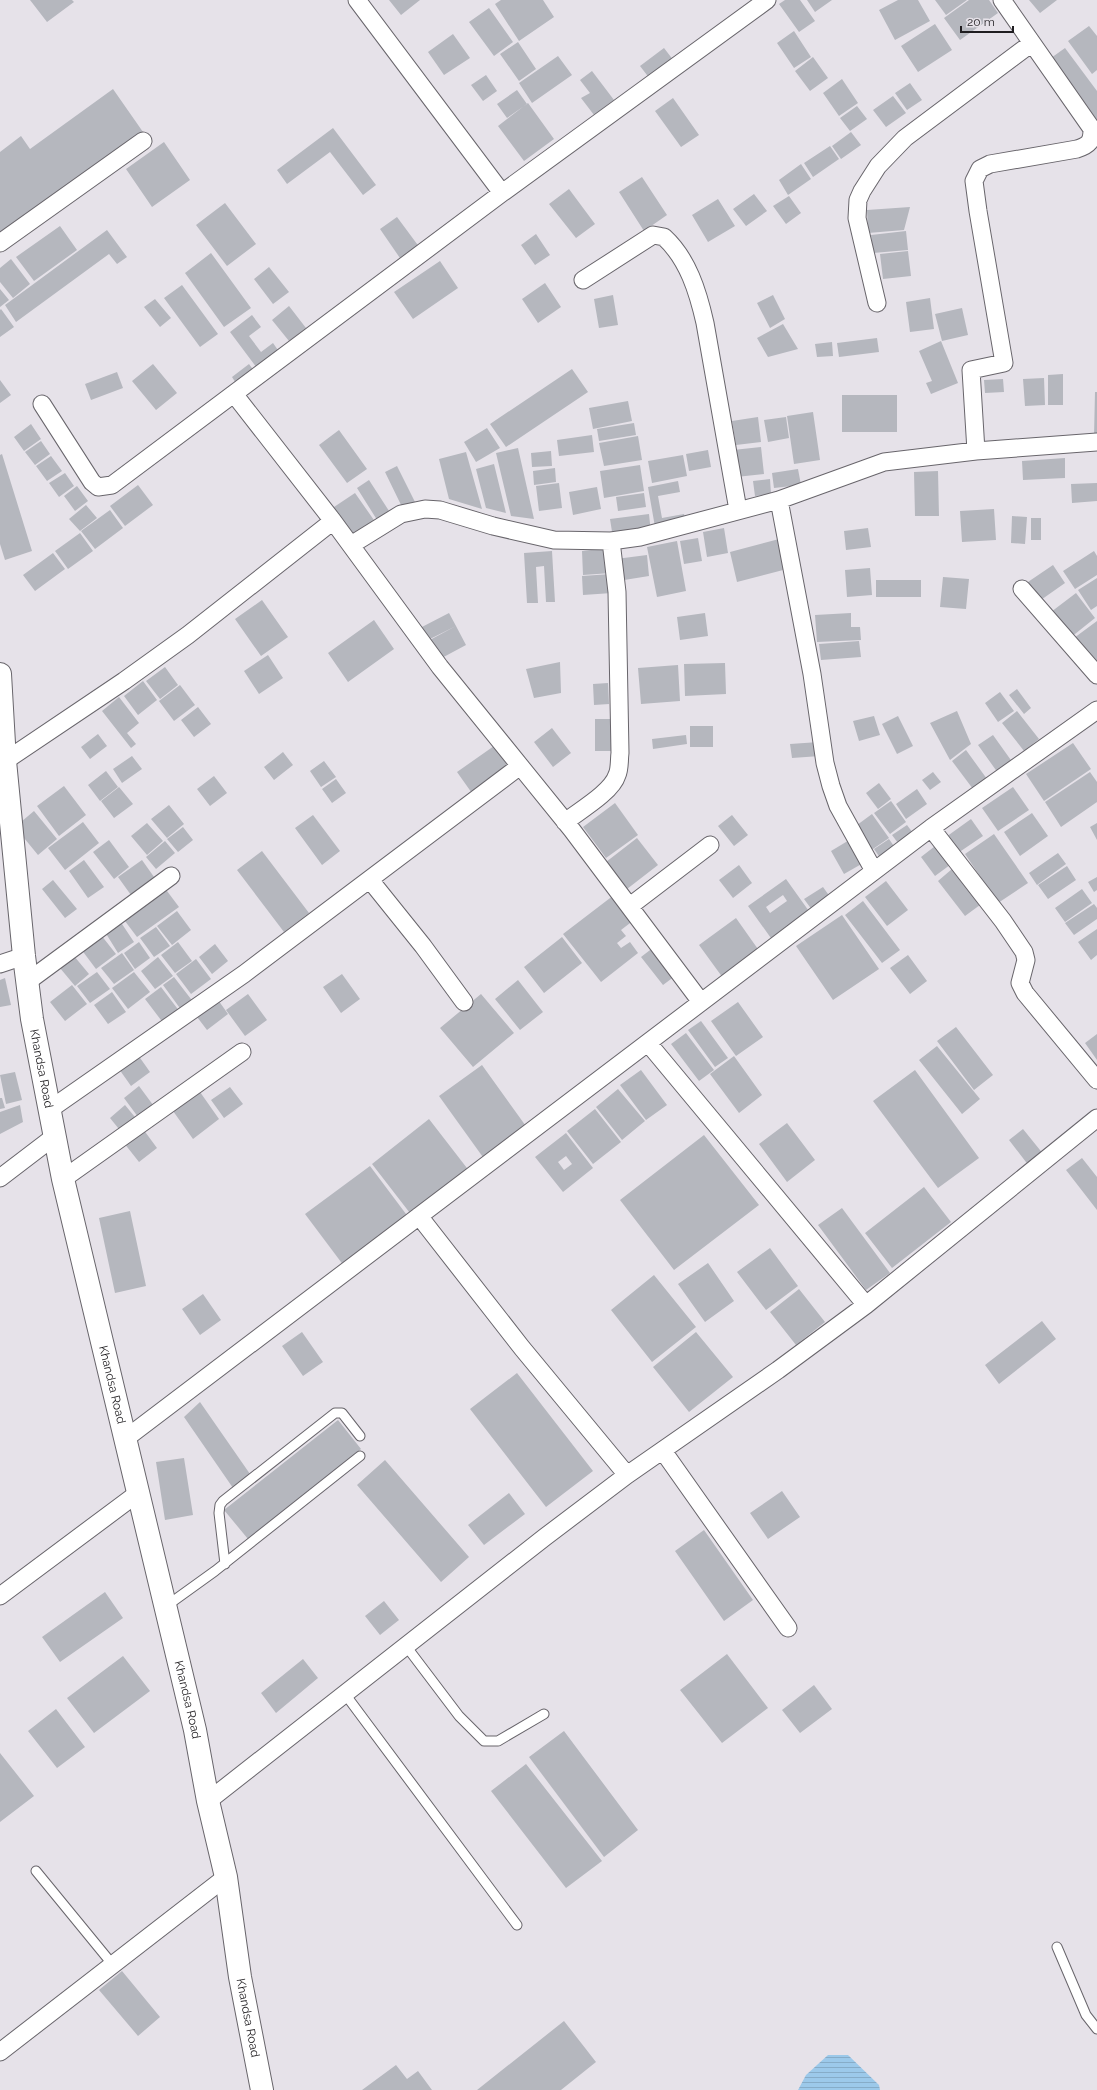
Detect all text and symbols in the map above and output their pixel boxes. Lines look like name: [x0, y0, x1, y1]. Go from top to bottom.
scale bar: [961, 8, 1013, 34]
text: 20 m: [967, 15, 995, 29]
street label: Khandsa Road: [27, 1028, 56, 1109]
street label: Khandsa Road: [96, 1344, 128, 1425]
street label: Khandsa Road: [172, 1659, 203, 1740]
street label: Khandsa Road: [233, 1977, 262, 2058]

